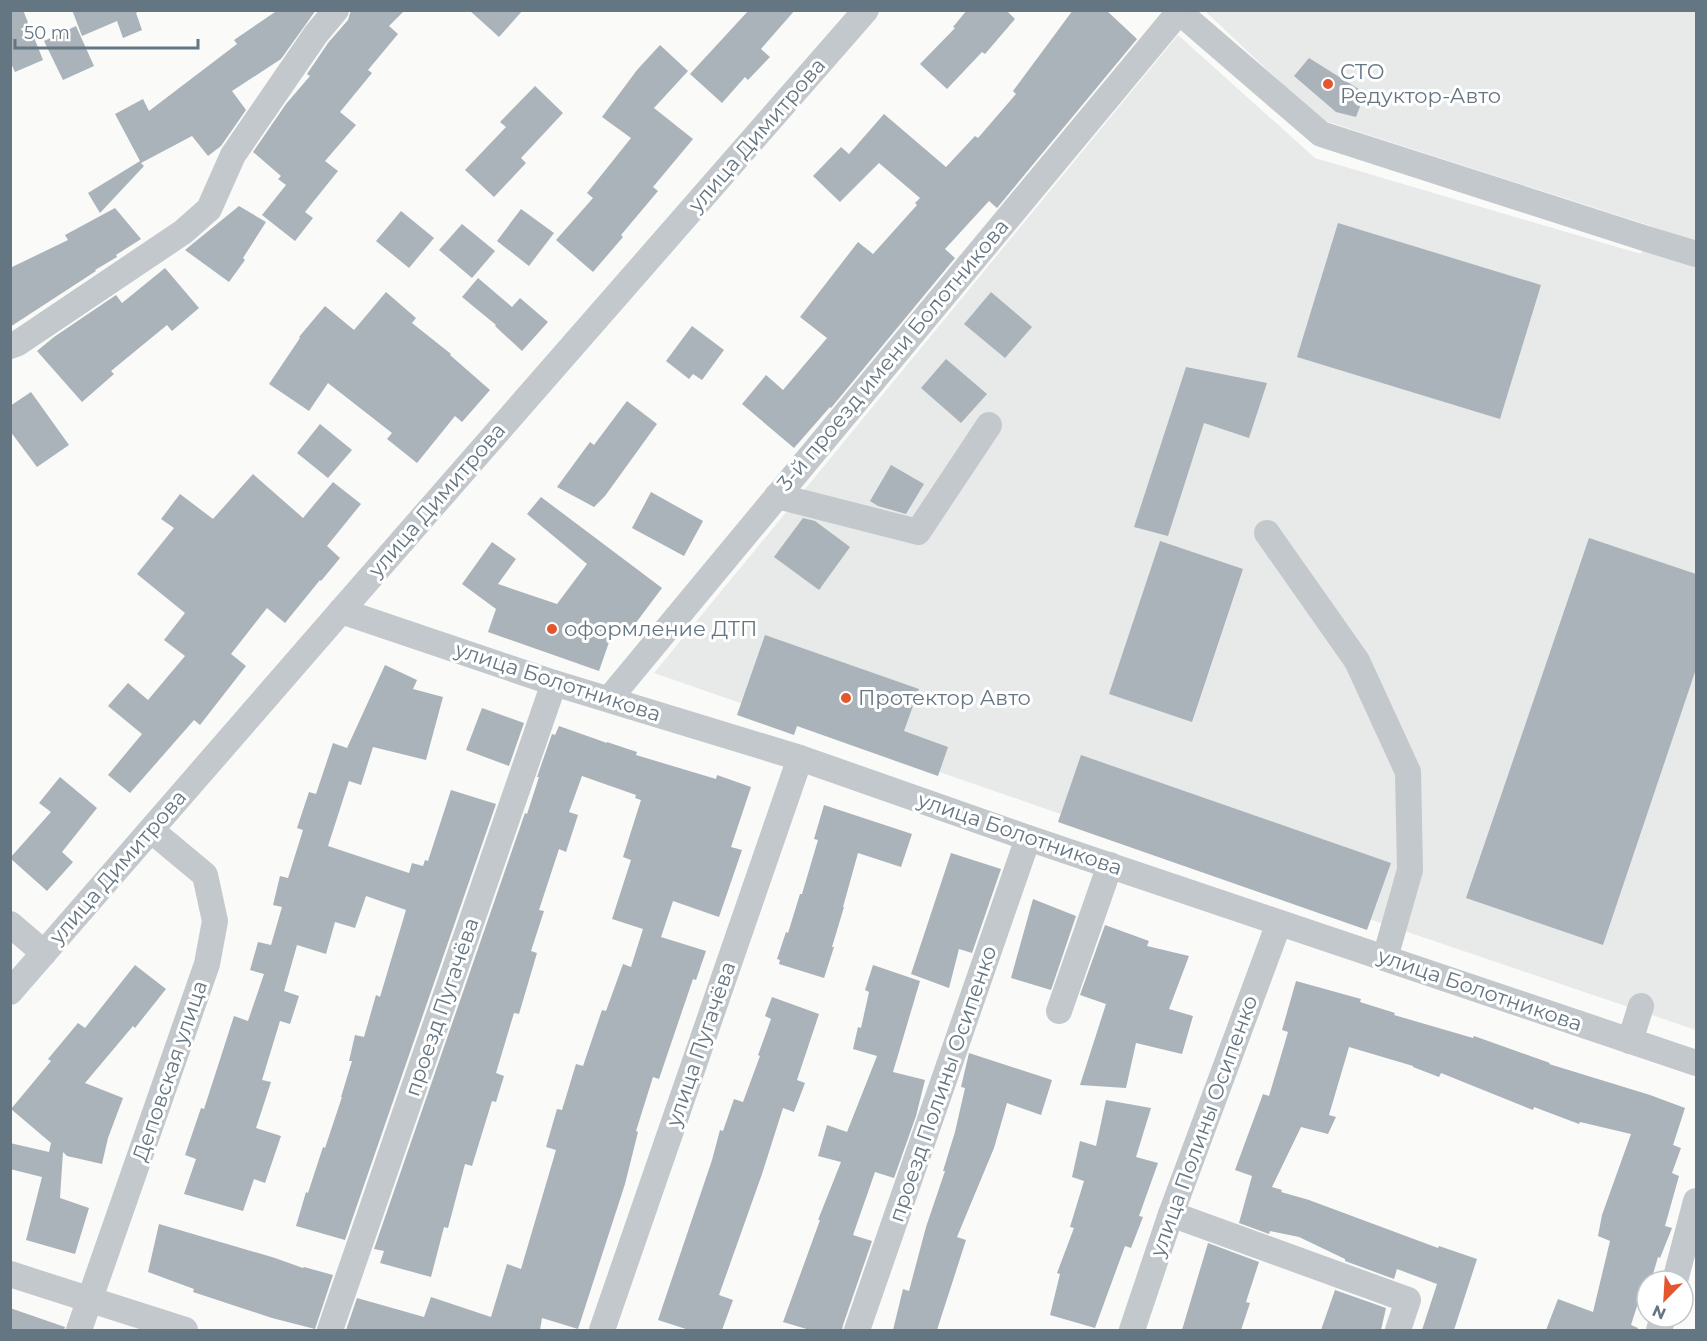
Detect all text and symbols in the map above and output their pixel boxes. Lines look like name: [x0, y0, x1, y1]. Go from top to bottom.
scale bar: [15, 12, 198, 50]
text: 50 m: [24, 22, 70, 44]
street label: улица Димитрова: [682, 53, 830, 218]
place label: СТО Редуктор-Авто: [1340, 59, 1501, 108]
marker: СТО Редуктор-Авто: [1321, 77, 1335, 91]
street label: 3-й проезд имени Болотникова: [772, 214, 1014, 496]
street label: улица Димитрова: [362, 418, 510, 583]
place label: оформление ДТП: [564, 616, 757, 641]
marker: оформление ДТП: [545, 622, 559, 636]
street label: улица Болотникова: [451, 636, 664, 727]
place label: Протектор Авто: [858, 685, 1031, 710]
marker: Протектор Авто: [839, 691, 853, 705]
street label: улица Димитрова: [43, 785, 191, 950]
street label: улица Болотникова: [914, 786, 1126, 880]
street label: проезд Пугачёва: [399, 914, 484, 1099]
street label: проезд Полины Осипенко: [883, 942, 1002, 1225]
street label: улица Болотникова: [1374, 942, 1586, 1036]
street label: улица Пугачёва: [660, 958, 740, 1131]
street label: Деповская улица: [127, 977, 212, 1164]
street label: улица Полины Осипенко: [1144, 992, 1263, 1261]
north arrow: [1635, 1269, 1695, 1329]
text: N: [1649, 1301, 1669, 1324]

